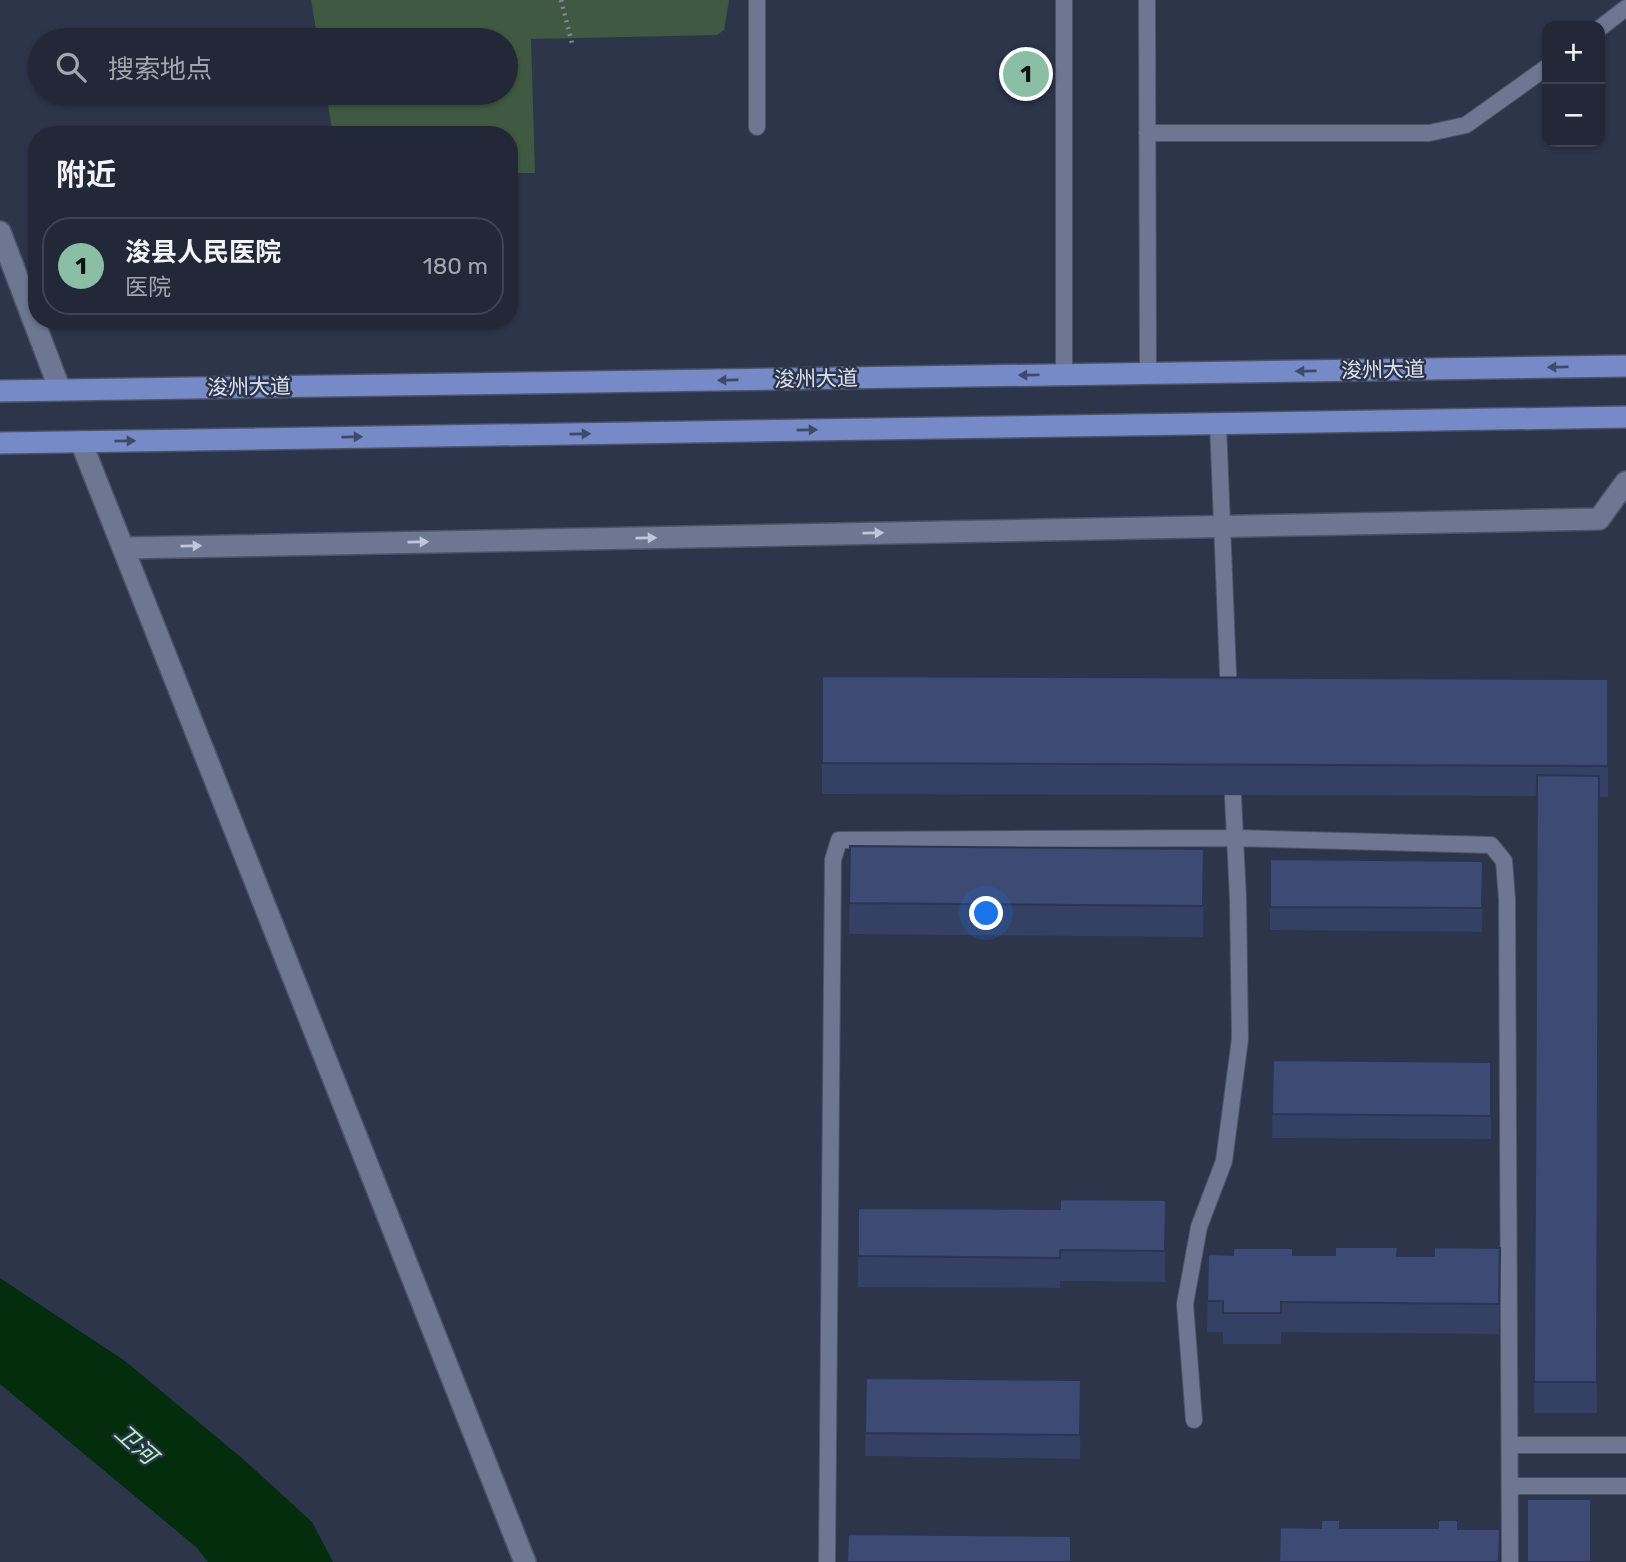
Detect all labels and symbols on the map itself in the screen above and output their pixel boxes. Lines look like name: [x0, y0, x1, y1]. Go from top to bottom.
pin: 1: [1003, 48, 1049, 100]
street label: 浚州大道: [1341, 356, 1425, 383]
one-way arrow: [1547, 361, 1569, 373]
street label: 浚州大道: [774, 365, 858, 392]
one-way arrow: [1295, 365, 1317, 377]
one-way arrow: [1018, 369, 1040, 381]
street label: 浚州大道: [207, 373, 291, 400]
one-way arrow: [717, 374, 739, 386]
one-way arrow: [797, 424, 819, 436]
one-way arrow: [569, 428, 591, 440]
one-way arrow: [342, 432, 364, 443]
one-way arrow: [114, 435, 136, 447]
one-way arrow: [863, 527, 885, 539]
one-way arrow: [635, 532, 657, 543]
one-way arrow: [408, 536, 430, 548]
one-way arrow: [180, 541, 202, 552]
your location: [969, 896, 1003, 930]
water label: 卫河: [110, 1418, 165, 1472]

